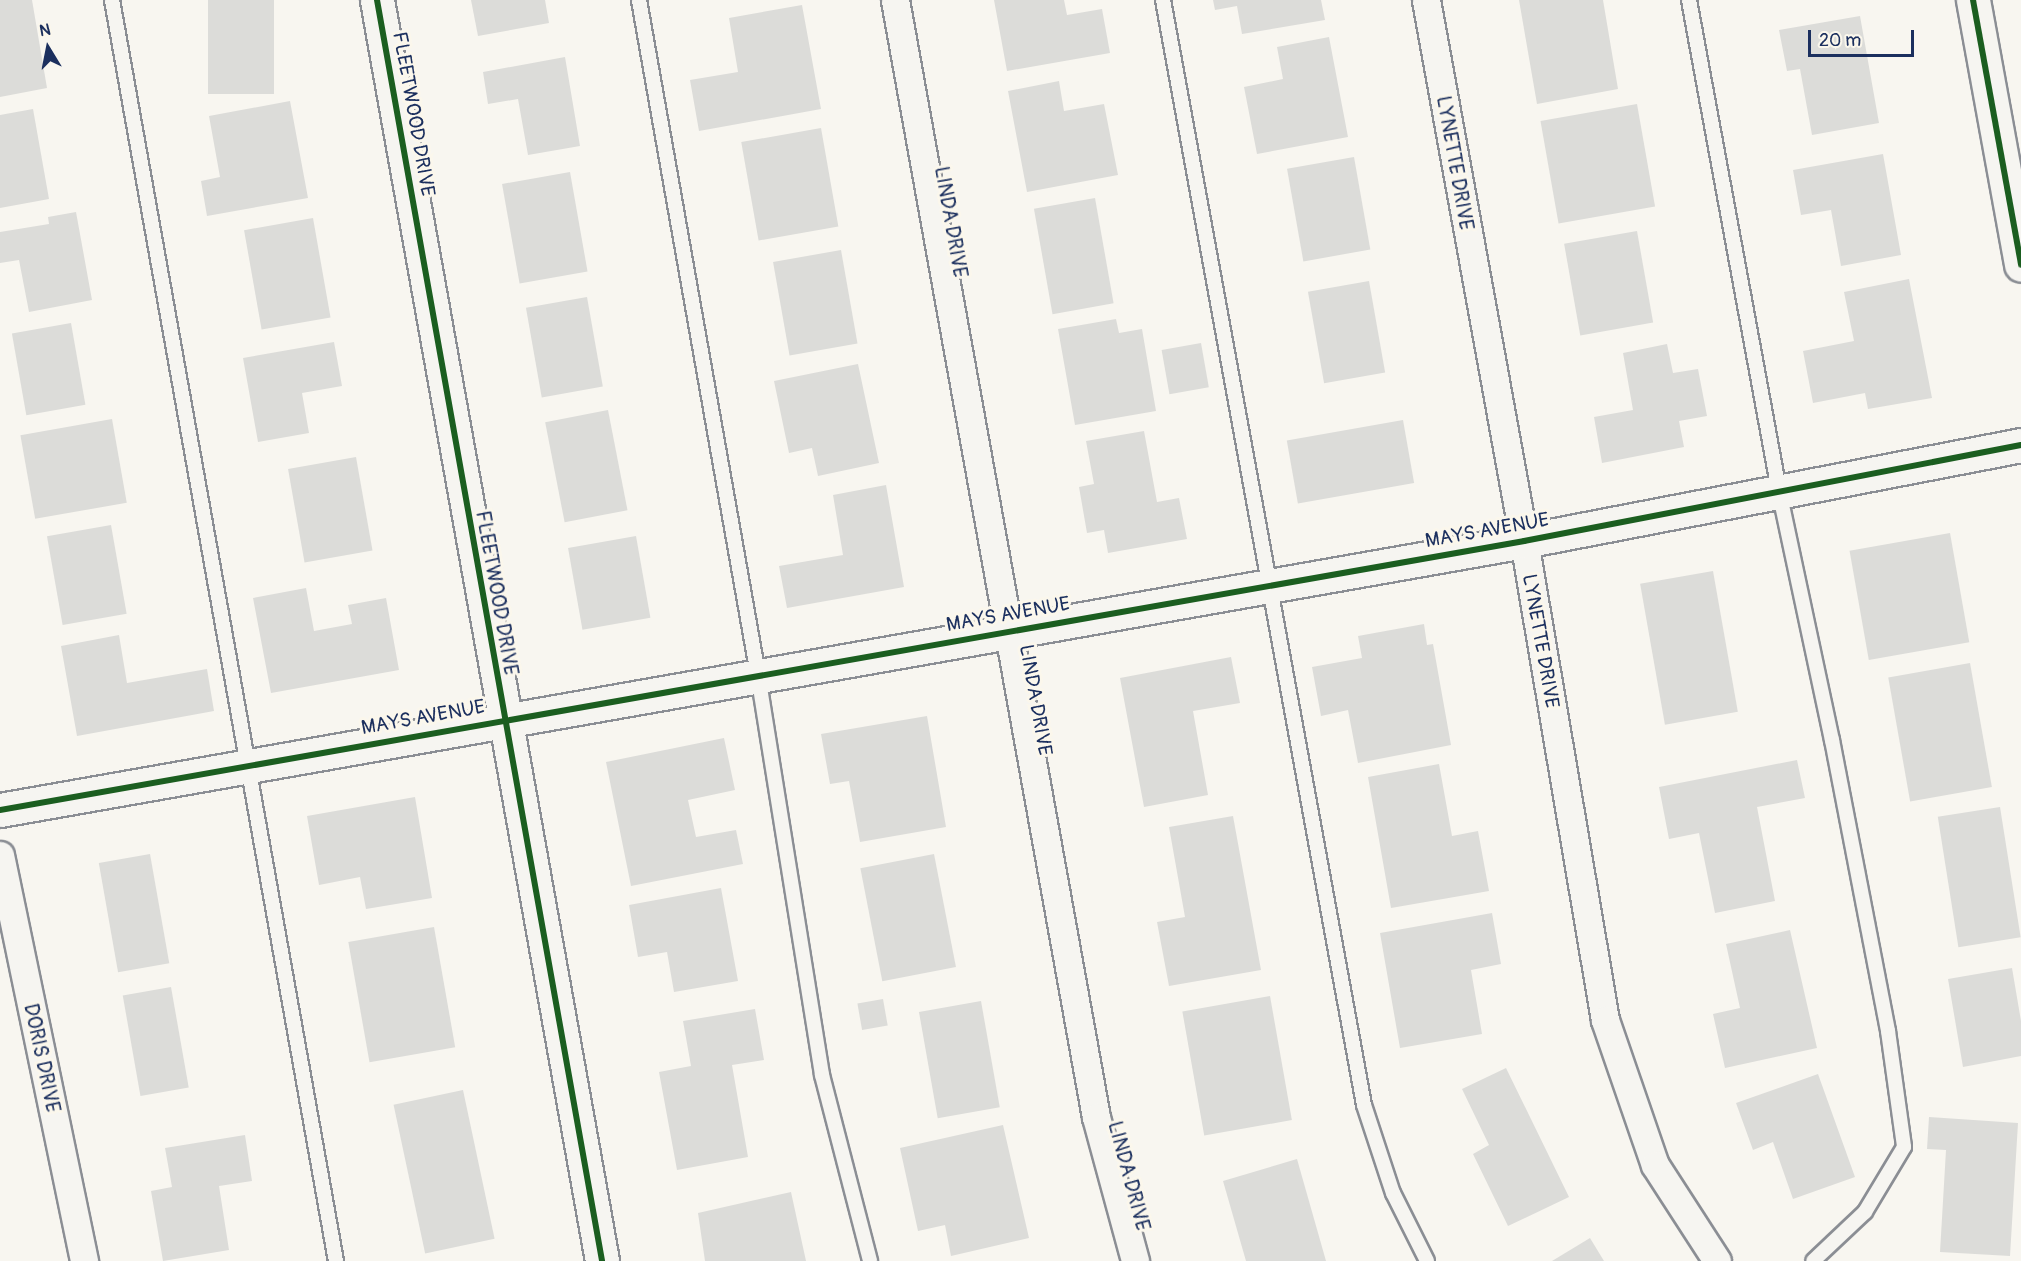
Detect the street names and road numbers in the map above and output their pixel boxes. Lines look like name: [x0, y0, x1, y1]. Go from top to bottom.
street label: FLEETWOOD DRIVE: [388, 30, 440, 198]
street label: LYNETTE DRIVE: [1431, 94, 1479, 232]
street label: LINDA DRIVE: [929, 165, 973, 279]
street label: MAYS AVENUE: [1423, 507, 1551, 553]
street label: FLEETWOOD DRIVE: [471, 509, 523, 677]
street label: LYNETTE DRIVE: [1517, 572, 1565, 710]
street label: MAYS AVENUE: [944, 591, 1072, 637]
street label: LINDA DRIVE: [1014, 643, 1058, 757]
street label: MAYS AVENUE: [359, 694, 487, 740]
street label: DORIS DRIVE: [19, 1001, 65, 1115]
street label: LINDA DRIVE: [1103, 1119, 1155, 1233]

